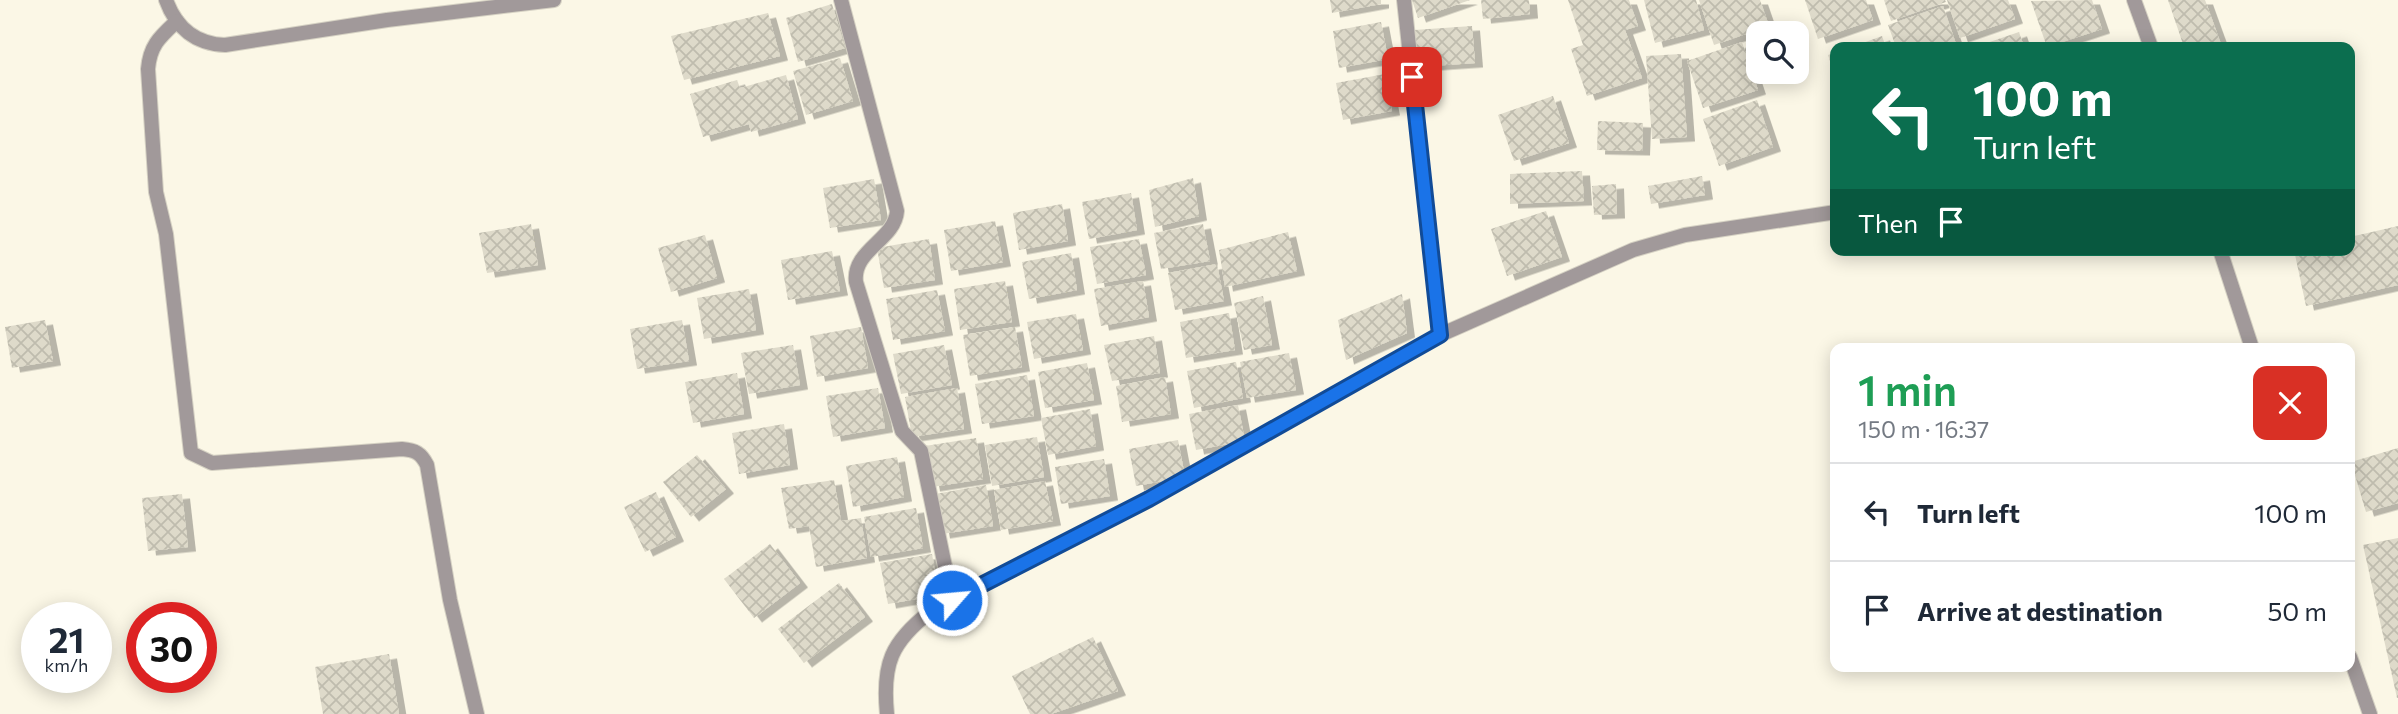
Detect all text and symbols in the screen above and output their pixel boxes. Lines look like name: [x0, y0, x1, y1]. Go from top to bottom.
map controls: [1746, 21, 1809, 84]
button: search: [1746, 21, 1809, 84]
pin: [1382, 47, 1442, 107]
icon: arrive: [1393, 58, 1431, 96]
text: 100 m: [1973, 66, 2112, 126]
icon: left: [1858, 70, 1949, 161]
text: Turn left: [1973, 126, 2097, 166]
icon: arrive: [1932, 203, 1970, 241]
text: Then: [1858, 207, 1918, 238]
text: 1 min: [1858, 363, 1957, 415]
button: close: [2253, 366, 2327, 440]
text: 150 m · 16:37: [1858, 415, 1989, 443]
icon: left: [1858, 493, 1896, 531]
text: Turn left: [1917, 497, 2020, 528]
text: 100 m: [2254, 497, 2327, 528]
position arrow: [915, 563, 989, 637]
icon: arrive: [1858, 591, 1896, 629]
text: Arrive at destination: [1917, 595, 2163, 626]
text: 50 m: [2267, 595, 2327, 626]
speed limit sign: 30: [126, 602, 217, 693]
text: 21: [49, 617, 84, 660]
text: km/h: [45, 654, 88, 676]

